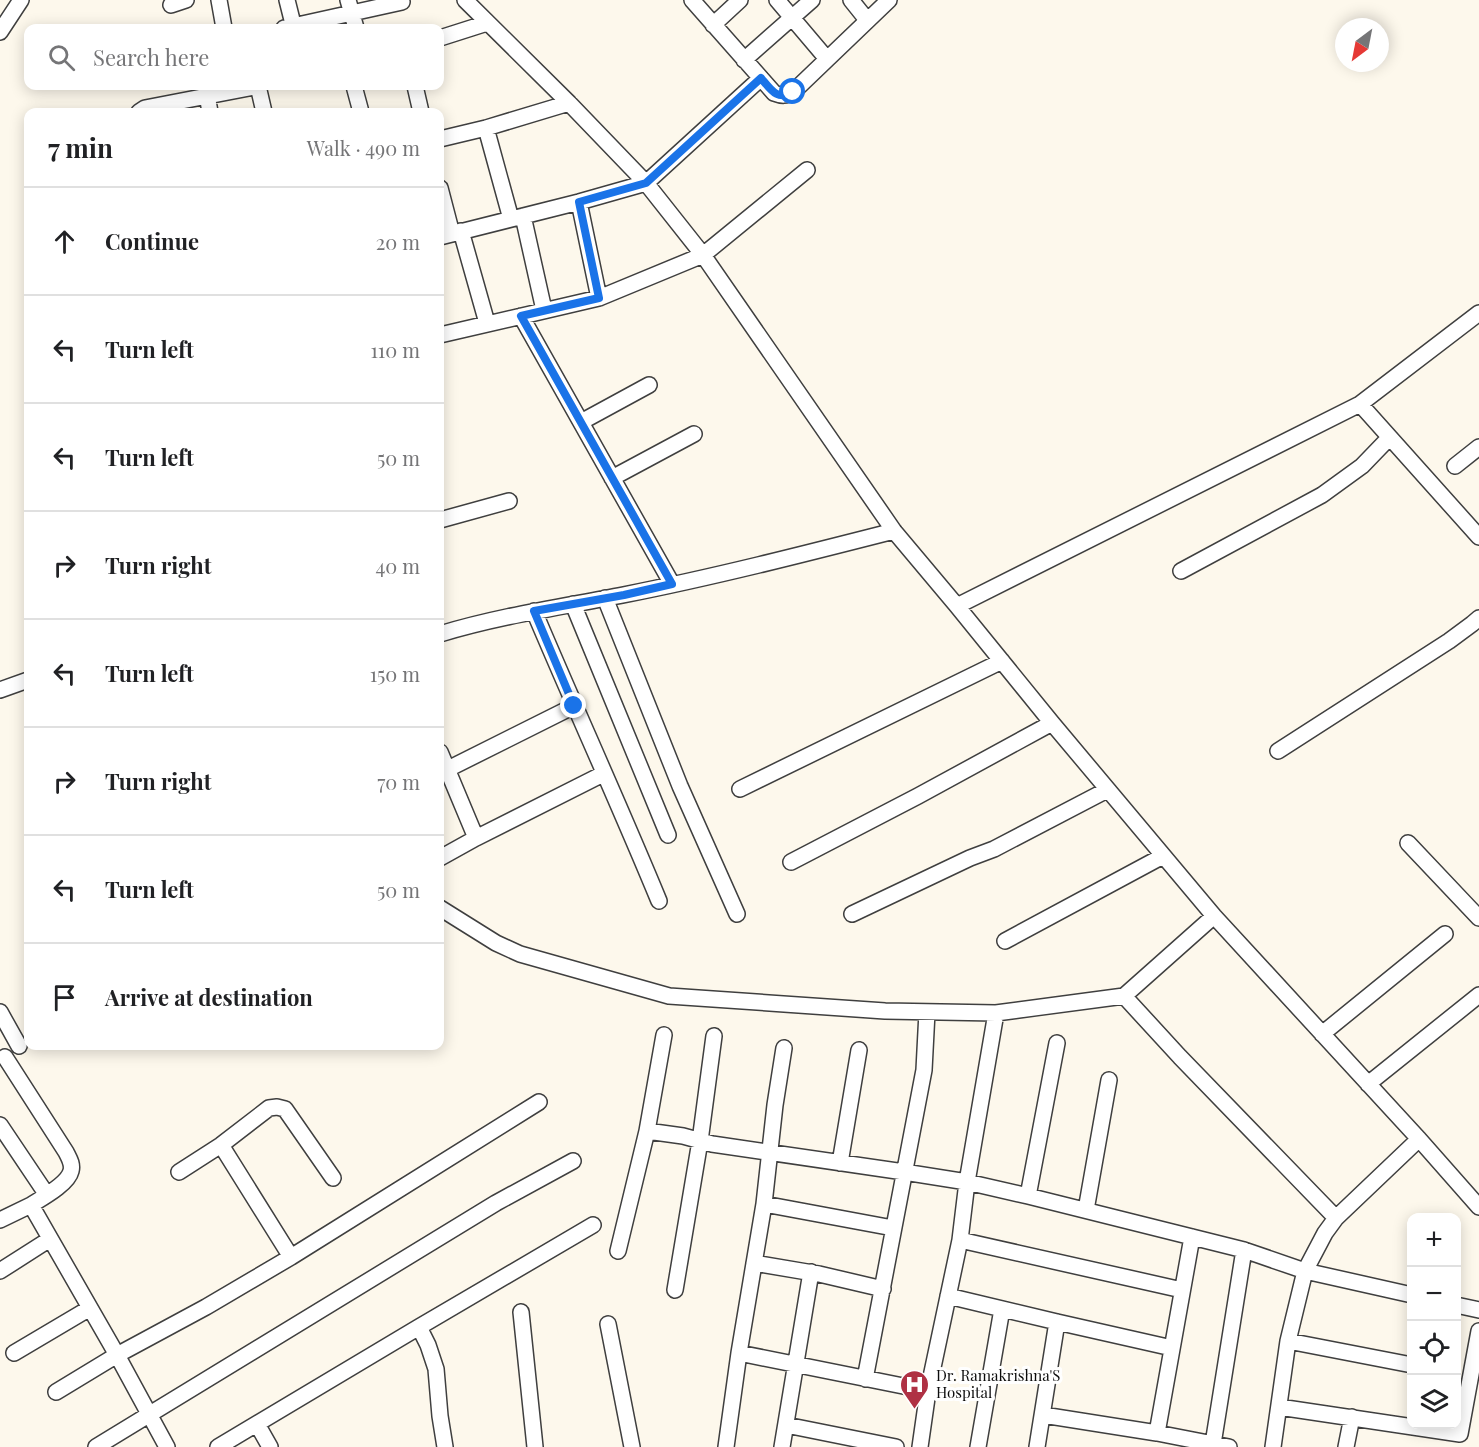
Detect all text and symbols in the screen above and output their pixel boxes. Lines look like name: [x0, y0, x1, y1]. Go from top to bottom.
north arrow: [1335, 18, 1389, 72]
search box: [24, 24, 444, 90]
icon: search: [45, 41, 78, 74]
text: Search here: [93, 42, 209, 72]
route start: [779, 78, 805, 104]
text: 7 min: [48, 130, 113, 165]
text: Walk · 490 m: [307, 134, 420, 161]
icon: ahead: [48, 225, 81, 258]
text: Continue: [105, 226, 199, 256]
text: 20 m: [376, 228, 420, 255]
icon: left: [48, 333, 81, 366]
text: Turn left: [105, 334, 194, 364]
text: 110 m: [370, 336, 420, 363]
icon: left: [48, 441, 81, 474]
text: Turn left: [105, 442, 194, 472]
text: 50 m: [377, 444, 420, 471]
icon: right: [48, 549, 81, 582]
text: Turn right: [105, 550, 211, 580]
text: 40 m: [375, 552, 420, 579]
icon: left: [48, 657, 81, 690]
text: Turn left: [105, 658, 194, 688]
text: 150 m: [370, 660, 420, 687]
route end: [560, 692, 586, 718]
icon: right: [48, 765, 81, 798]
text: Turn right: [105, 766, 211, 796]
text: 70 m: [377, 768, 420, 795]
icon: left: [48, 873, 81, 906]
text: Turn left: [105, 874, 194, 904]
text: 50 m: [377, 876, 420, 903]
icon: arrive: [48, 981, 81, 1014]
text: Arrive at destination: [105, 982, 313, 1012]
map controls: [1407, 1213, 1461, 1429]
button: +: [1407, 1213, 1461, 1267]
button: −: [1407, 1267, 1461, 1321]
button: locate: [1407, 1321, 1461, 1375]
place label: Dr. Ramakrishna'S Hospital: [936, 1365, 1060, 1402]
hospital icon: Dr. Ramakrishna'S Hospital: [899, 1368, 931, 1410]
button: layers: [1407, 1375, 1461, 1429]

